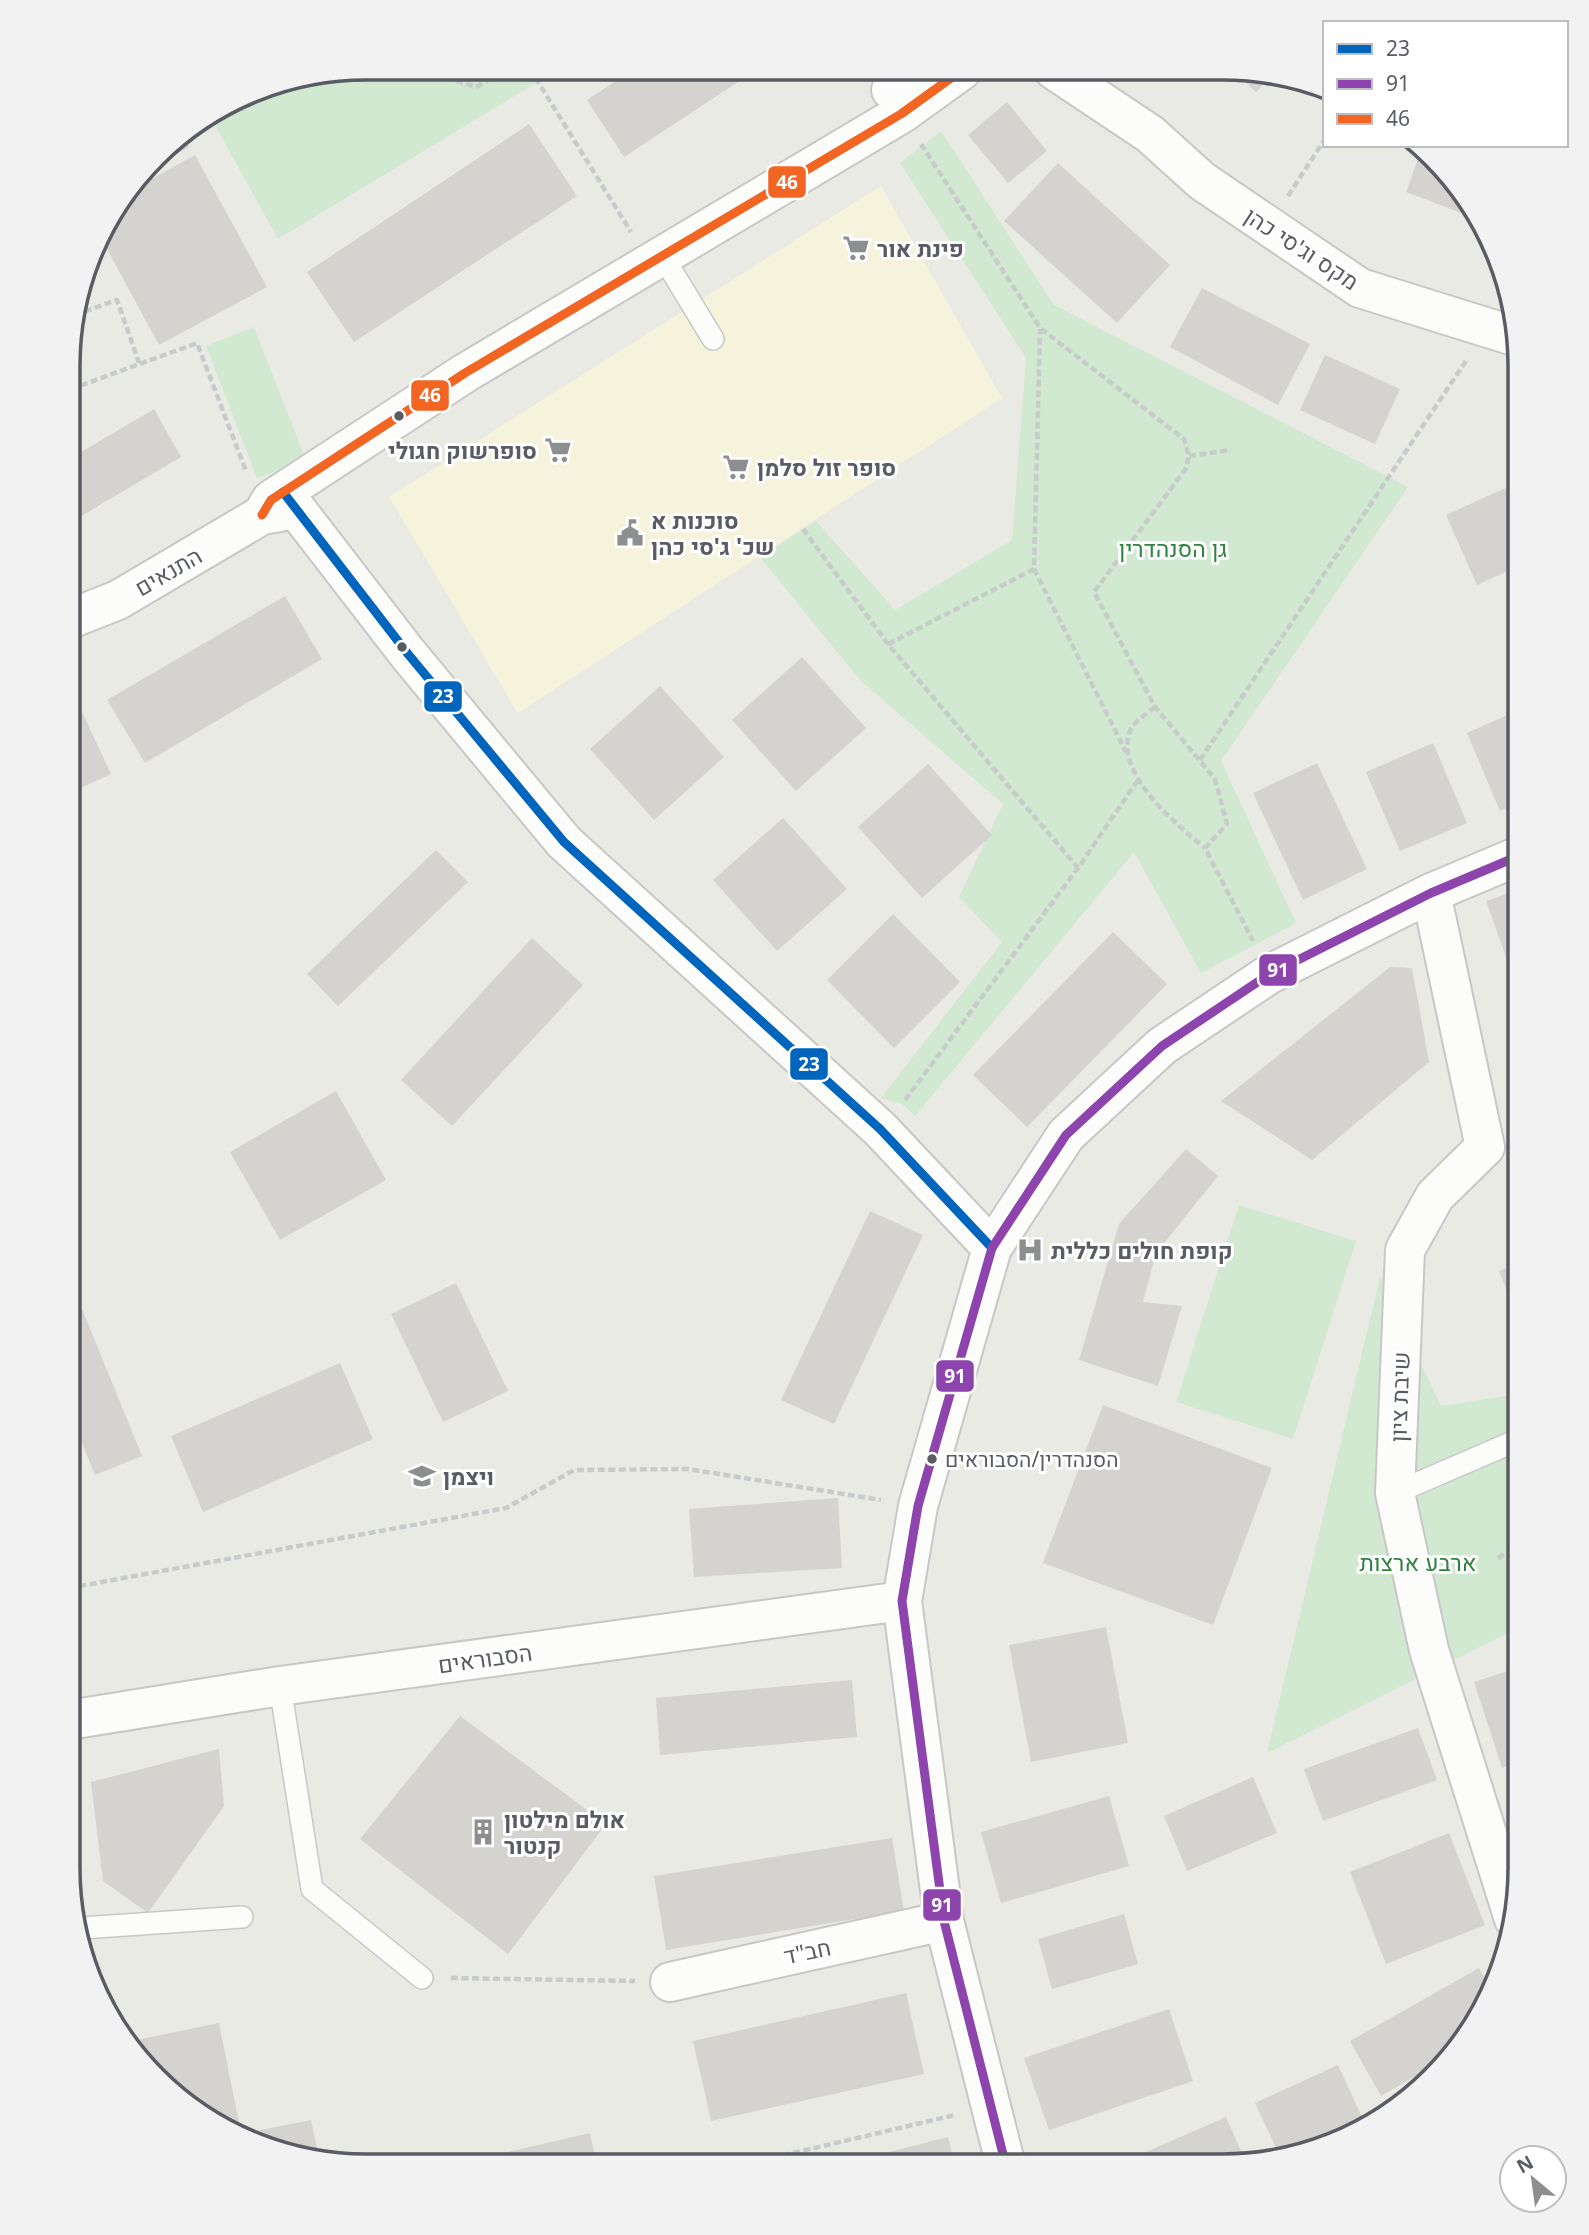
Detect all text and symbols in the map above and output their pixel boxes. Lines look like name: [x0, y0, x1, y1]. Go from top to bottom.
legend: [1323, 21, 1568, 147]
text: 23: [1386, 34, 1410, 62]
text: 91: [1386, 69, 1410, 97]
text: 46: [1386, 104, 1410, 132]
line badge: 46: [767, 165, 807, 199]
text: 46: [776, 169, 798, 195]
street label: מקס וג'סי כהן: [1239, 199, 1365, 297]
place label: פינת אור: [877, 232, 964, 264]
supermarket icon: פינת אור: [841, 233, 871, 263]
line badge: 46: [410, 379, 450, 412]
text: 46: [419, 382, 441, 408]
unlabelled marker: [392, 409, 406, 423]
place label: סופרשוק חגולי: [388, 434, 537, 466]
supermarket icon: סופרשוק חגולי: [543, 435, 573, 465]
place label: סופר זול סלמן: [757, 451, 896, 483]
supermarket icon: סופר זול סלמן: [721, 452, 751, 482]
place label: סוכנות א שכ' ג'סי כהן: [651, 504, 775, 562]
public building icon: סוכנות א שכ' ג'סי כהן: [615, 518, 645, 548]
park label: גן הסנהדרין: [1119, 532, 1227, 564]
street label: התנאים: [129, 539, 207, 603]
unlabelled marker: [395, 640, 409, 654]
line badge: 23: [423, 680, 463, 713]
text: 23: [432, 683, 454, 709]
line badge: 91: [1258, 953, 1298, 987]
text: 91: [1267, 957, 1289, 983]
line badge: 23: [789, 1047, 829, 1081]
text: 23: [798, 1051, 820, 1077]
place label: קופת חולים כללית: [1051, 1234, 1233, 1266]
hospital icon: קופת חולים כללית: [1015, 1235, 1045, 1265]
street label: שיבת ציון: [1381, 1351, 1417, 1443]
line badge: 91: [935, 1359, 975, 1393]
text: 91: [944, 1363, 966, 1389]
place label: הסנהדרין/הסבוראים: [945, 1445, 1119, 1473]
marker: הסנהדרין/הסבוראים: [925, 1452, 939, 1466]
place label: ויצמן: [443, 1460, 494, 1492]
school or university icon: ויצמן: [407, 1461, 437, 1491]
park label: ארבע ארצות: [1359, 1546, 1477, 1578]
street label: הסבוראים: [436, 1636, 534, 1680]
place label: אולם מילטון קנטור: [504, 1803, 625, 1861]
building icon: אולם מילטון קנטור: [468, 1817, 498, 1847]
line badge: 91: [922, 1888, 962, 1922]
text: 91: [931, 1892, 953, 1918]
street label: חב"ד: [780, 1930, 834, 1972]
north arrow: [1498, 2144, 1568, 2214]
text: N: [1512, 2149, 1538, 2179]

